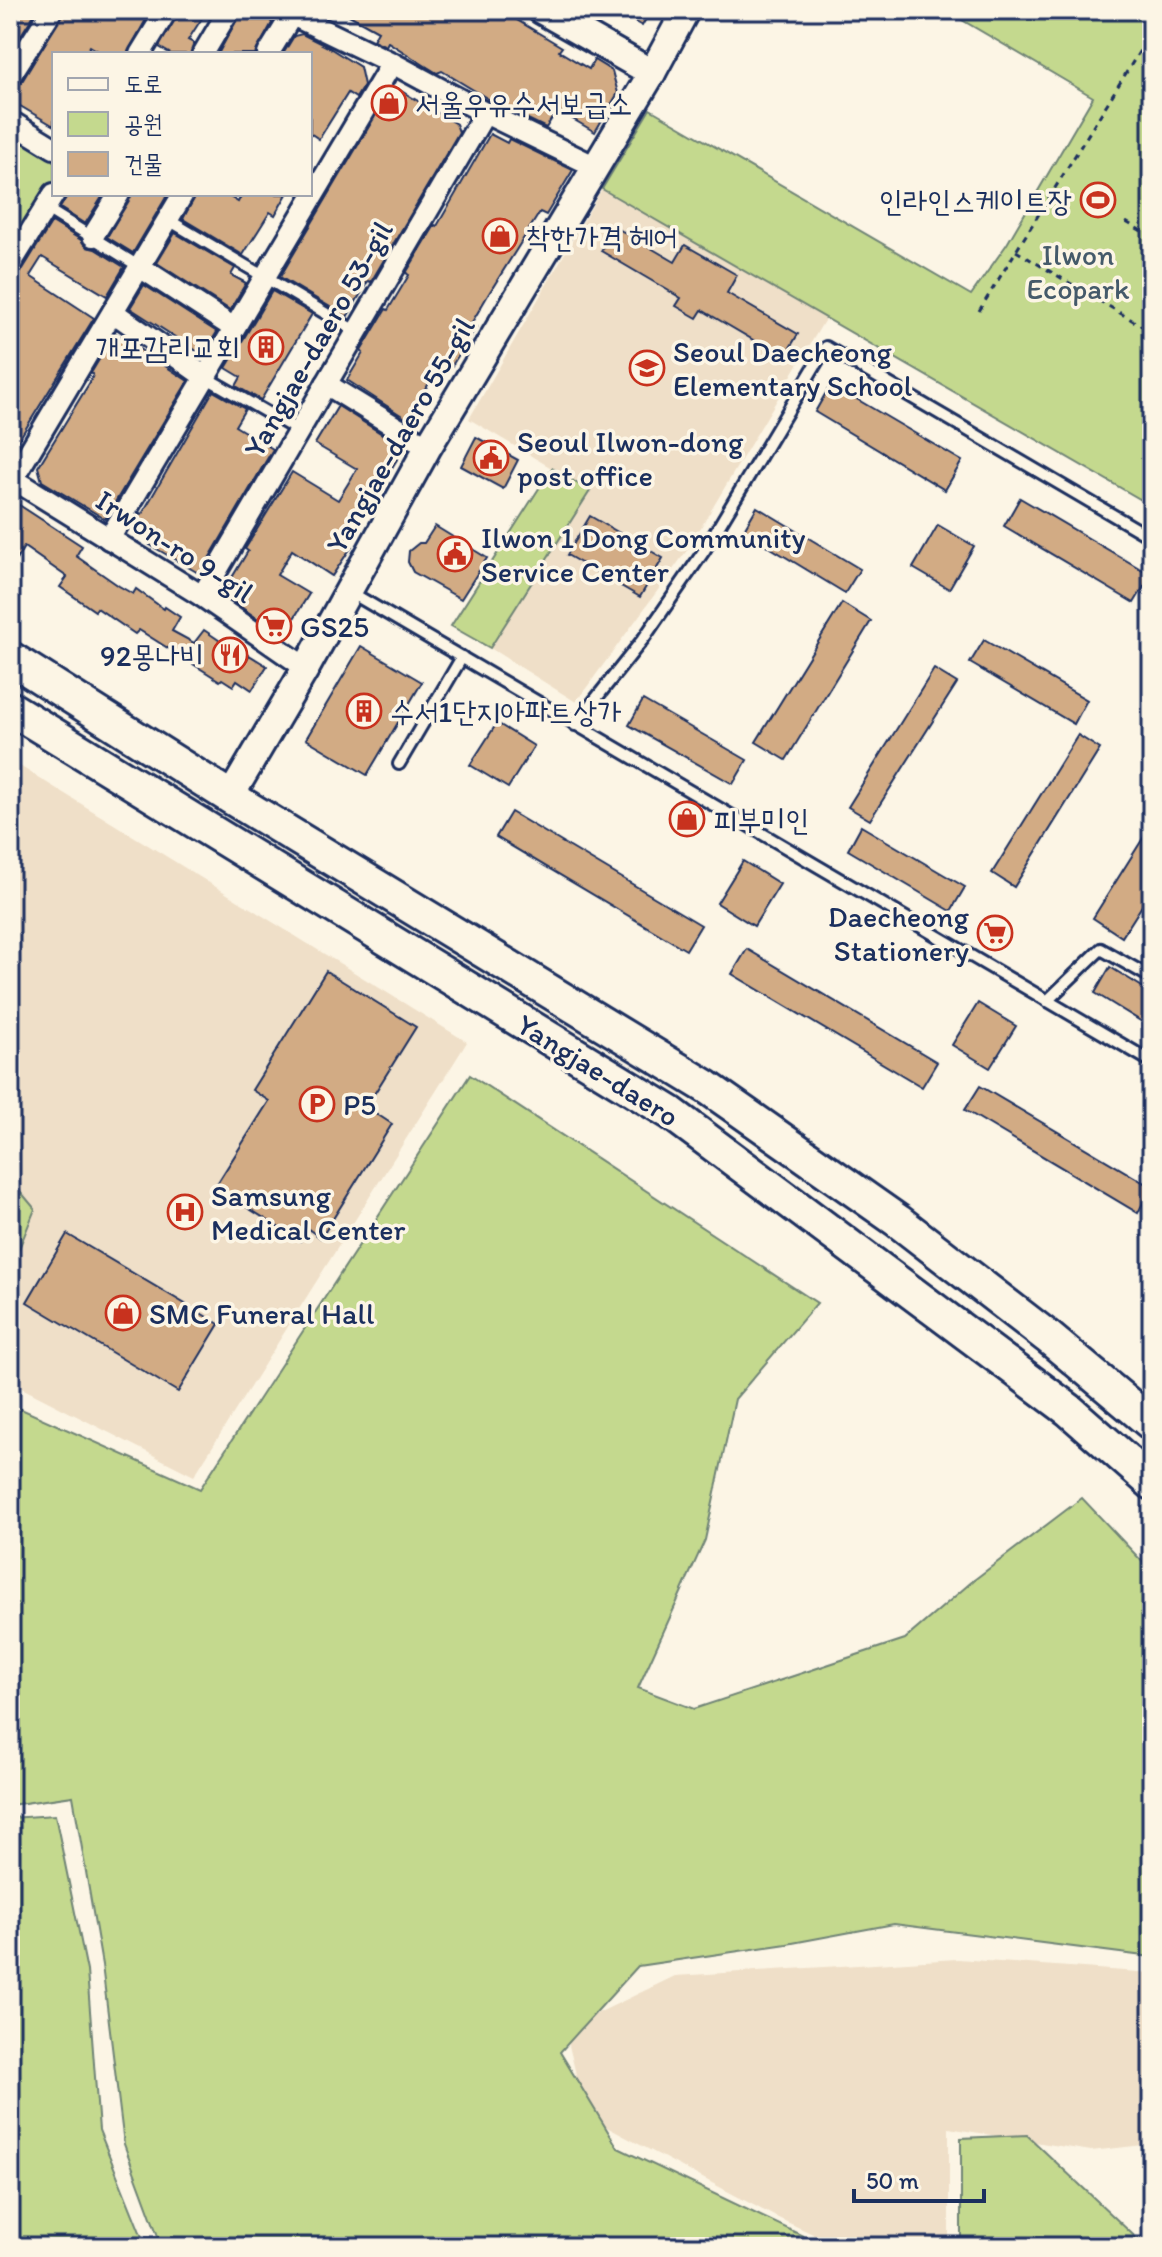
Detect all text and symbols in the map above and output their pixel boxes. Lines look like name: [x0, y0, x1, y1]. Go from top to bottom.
legend: [52, 52, 312, 196]
text: 도로: [124, 69, 163, 98]
shop icon: 서울우유수서보급소: [370, 84, 408, 122]
place label: 서울우유수서보급소: [415, 85, 632, 122]
text: 공원: [124, 109, 163, 138]
text: 건물: [124, 149, 163, 178]
sports icon: 인라인스케이트장: [1079, 181, 1117, 219]
place label: 인라인스케이트장: [879, 182, 1072, 219]
street label: Yangjae-daero 53-gil: [235, 214, 401, 464]
shop icon: 착한가격 헤어: [481, 217, 519, 255]
place label: 착한가격 헤어: [526, 218, 678, 255]
park label: Ilwon Ecopark: [1027, 236, 1130, 307]
street label: Yangjae-daero 55-gil: [317, 310, 483, 560]
building icon: 개포감리교회: [247, 328, 285, 366]
place label: 개포감리교회: [95, 329, 240, 366]
place label: Seoul Daecheong Elementary School: [673, 333, 913, 404]
school or university icon: Seoul Daecheong Elementary School: [628, 349, 666, 387]
place label: Seoul Ilwon-dong post office: [517, 423, 744, 494]
public building icon: Seoul Ilwon-dong post office: [472, 439, 510, 477]
street label: Irwon-ro 9-gil: [89, 481, 261, 611]
place label: Ilwon 1 Dong Community Service Center: [481, 519, 806, 590]
public building icon: Ilwon 1 Dong Community Service Center: [436, 535, 474, 573]
supermarket icon: GS25: [255, 607, 293, 645]
place label: GS25: [300, 608, 369, 645]
restaurant icon: 92몽나비: [211, 636, 249, 674]
place label: 92몽나비: [100, 637, 204, 674]
building icon: 수서1단지아파트상가: [345, 692, 383, 730]
place label: 수서1단지아파트상가: [390, 693, 621, 730]
shop icon: 피부미인: [668, 800, 706, 838]
place label: 피부미인: [713, 801, 810, 838]
place label: Daecheong Stationery: [828, 898, 970, 969]
supermarket icon: Daecheong Stationery: [976, 914, 1014, 952]
street label: Yangjae-daero: [510, 1005, 686, 1135]
parking icon: P5: [298, 1085, 336, 1123]
place label: P5: [343, 1086, 376, 1123]
place label: Samsung Medical Center: [211, 1177, 406, 1248]
hospital icon: Samsung Medical Center: [166, 1193, 204, 1231]
shop icon: SMC Funeral Hall: [104, 1294, 142, 1332]
place label: SMC Funeral Hall: [149, 1295, 375, 1332]
scale bar: [854, 2153, 984, 2203]
text: 50 m: [866, 2166, 919, 2195]

